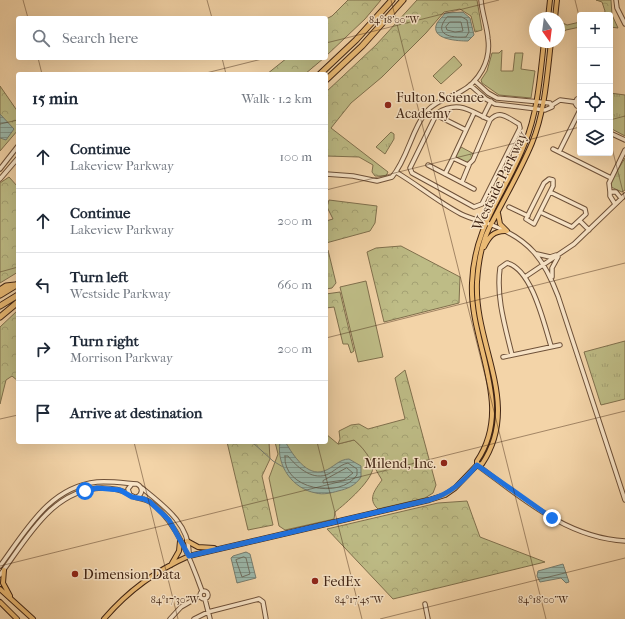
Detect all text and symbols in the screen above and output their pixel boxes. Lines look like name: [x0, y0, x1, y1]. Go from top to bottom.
north arrow: [529, 12, 565, 48]
map controls: [577, 12, 613, 156]
button: +: [577, 12, 613, 48]
text: 84°18'00"W: [369, 14, 420, 26]
search box: [16, 16, 328, 60]
icon: search: [30, 27, 52, 49]
text: Search here: [62, 29, 138, 47]
button: −: [577, 48, 613, 84]
button: locate: [577, 84, 613, 120]
text: 15 min: [32, 88, 78, 108]
place label: Fulton Science Academy: [395, 89, 484, 122]
text: Walk · 1.2 km: [242, 91, 312, 106]
marker: Fulton Science Academy: [383, 100, 393, 110]
button: layers: [577, 120, 613, 156]
street label: Westside Parkway: [468, 128, 532, 234]
text: Continue: [70, 140, 130, 158]
icon: ahead: [32, 146, 54, 168]
text: 100 m: [279, 149, 312, 164]
text: Lakeview Parkway: [70, 158, 174, 173]
text: Continue: [70, 204, 130, 222]
icon: ahead: [32, 210, 54, 232]
text: 200 m: [277, 213, 312, 228]
text: Lakeview Parkway: [70, 222, 174, 237]
text: Turn left: [70, 268, 128, 286]
icon: left: [32, 274, 54, 296]
text: 660 m: [277, 277, 312, 292]
text: Westside Parkway: [70, 286, 171, 301]
text: Turn right: [70, 332, 139, 350]
icon: right: [32, 338, 54, 360]
text: 200 m: [277, 341, 312, 356]
text: Morrison Parkway: [70, 350, 173, 365]
icon: arrive: [32, 402, 54, 424]
text: Arrive at destination: [70, 404, 202, 422]
place label: Milend, Inc.: [364, 455, 436, 472]
marker: Milend, Inc.: [439, 458, 449, 468]
route start: [76, 482, 94, 500]
route end: [543, 509, 561, 527]
place label: Dimension Data: [83, 566, 181, 583]
marker: Dimension Data: [70, 569, 80, 579]
place label: FedEx: [323, 573, 362, 590]
marker: FedEx: [310, 576, 320, 586]
text: 84°17'30"W: [151, 594, 200, 606]
text: 84°17'45"W: [335, 594, 385, 606]
text: 84°18'00"W: [518, 594, 569, 606]

